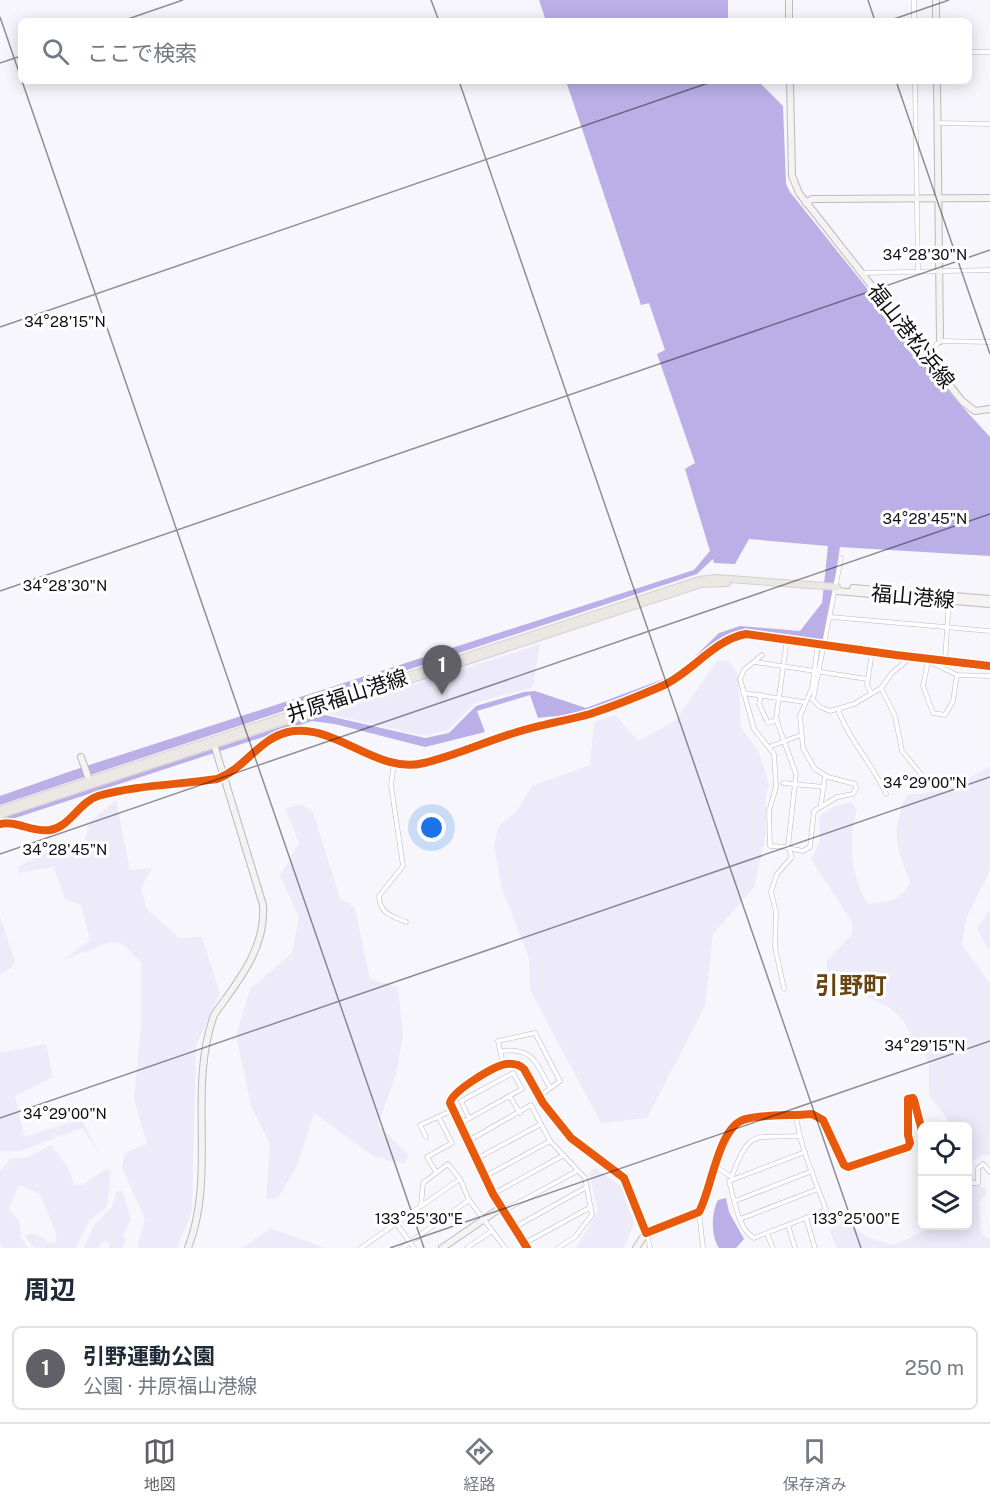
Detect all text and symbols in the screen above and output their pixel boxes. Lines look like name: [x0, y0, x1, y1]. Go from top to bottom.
search box: [18, 18, 972, 84]
icon: search: [39, 35, 72, 68]
text: ここで検索: [87, 40, 197, 66]
text: 34°28'30"N: [883, 246, 967, 263]
street label: 福山港松浜線: [863, 278, 960, 393]
text: 34°28'15"N: [24, 313, 106, 330]
text: 34°28'45"N: [883, 510, 967, 527]
text: 34°28'30"N: [23, 577, 107, 594]
street label: 福山港線: [870, 580, 956, 613]
pin: 1: [422, 646, 462, 695]
street label: 井原福山港線: [283, 664, 411, 727]
text: 34°29'00"N: [883, 774, 967, 791]
your location: [417, 813, 446, 842]
text: 34°28'45"N: [23, 841, 107, 858]
district label: 引野町: [815, 971, 887, 999]
text: 34°29'15"N: [884, 1037, 966, 1054]
text: 34°29'00"N: [23, 1105, 107, 1122]
map controls: [918, 1122, 972, 1230]
button: locate: [918, 1122, 972, 1176]
button: layers: [918, 1176, 972, 1230]
text: 133°25'30"E: [375, 1210, 463, 1227]
text: 133°25'00"E: [812, 1210, 900, 1227]
text: 周辺: [24, 1274, 76, 1305]
text: 引野運動公園: [83, 1343, 215, 1369]
text: 1: [41, 1356, 50, 1380]
text: 250 m: [905, 1356, 964, 1380]
text: 公園 · 井原福山港線: [83, 1374, 257, 1398]
tab: 地図: [143, 1435, 176, 1495]
tab: 経路: [463, 1435, 496, 1495]
tab: 保存済み: [783, 1435, 847, 1495]

